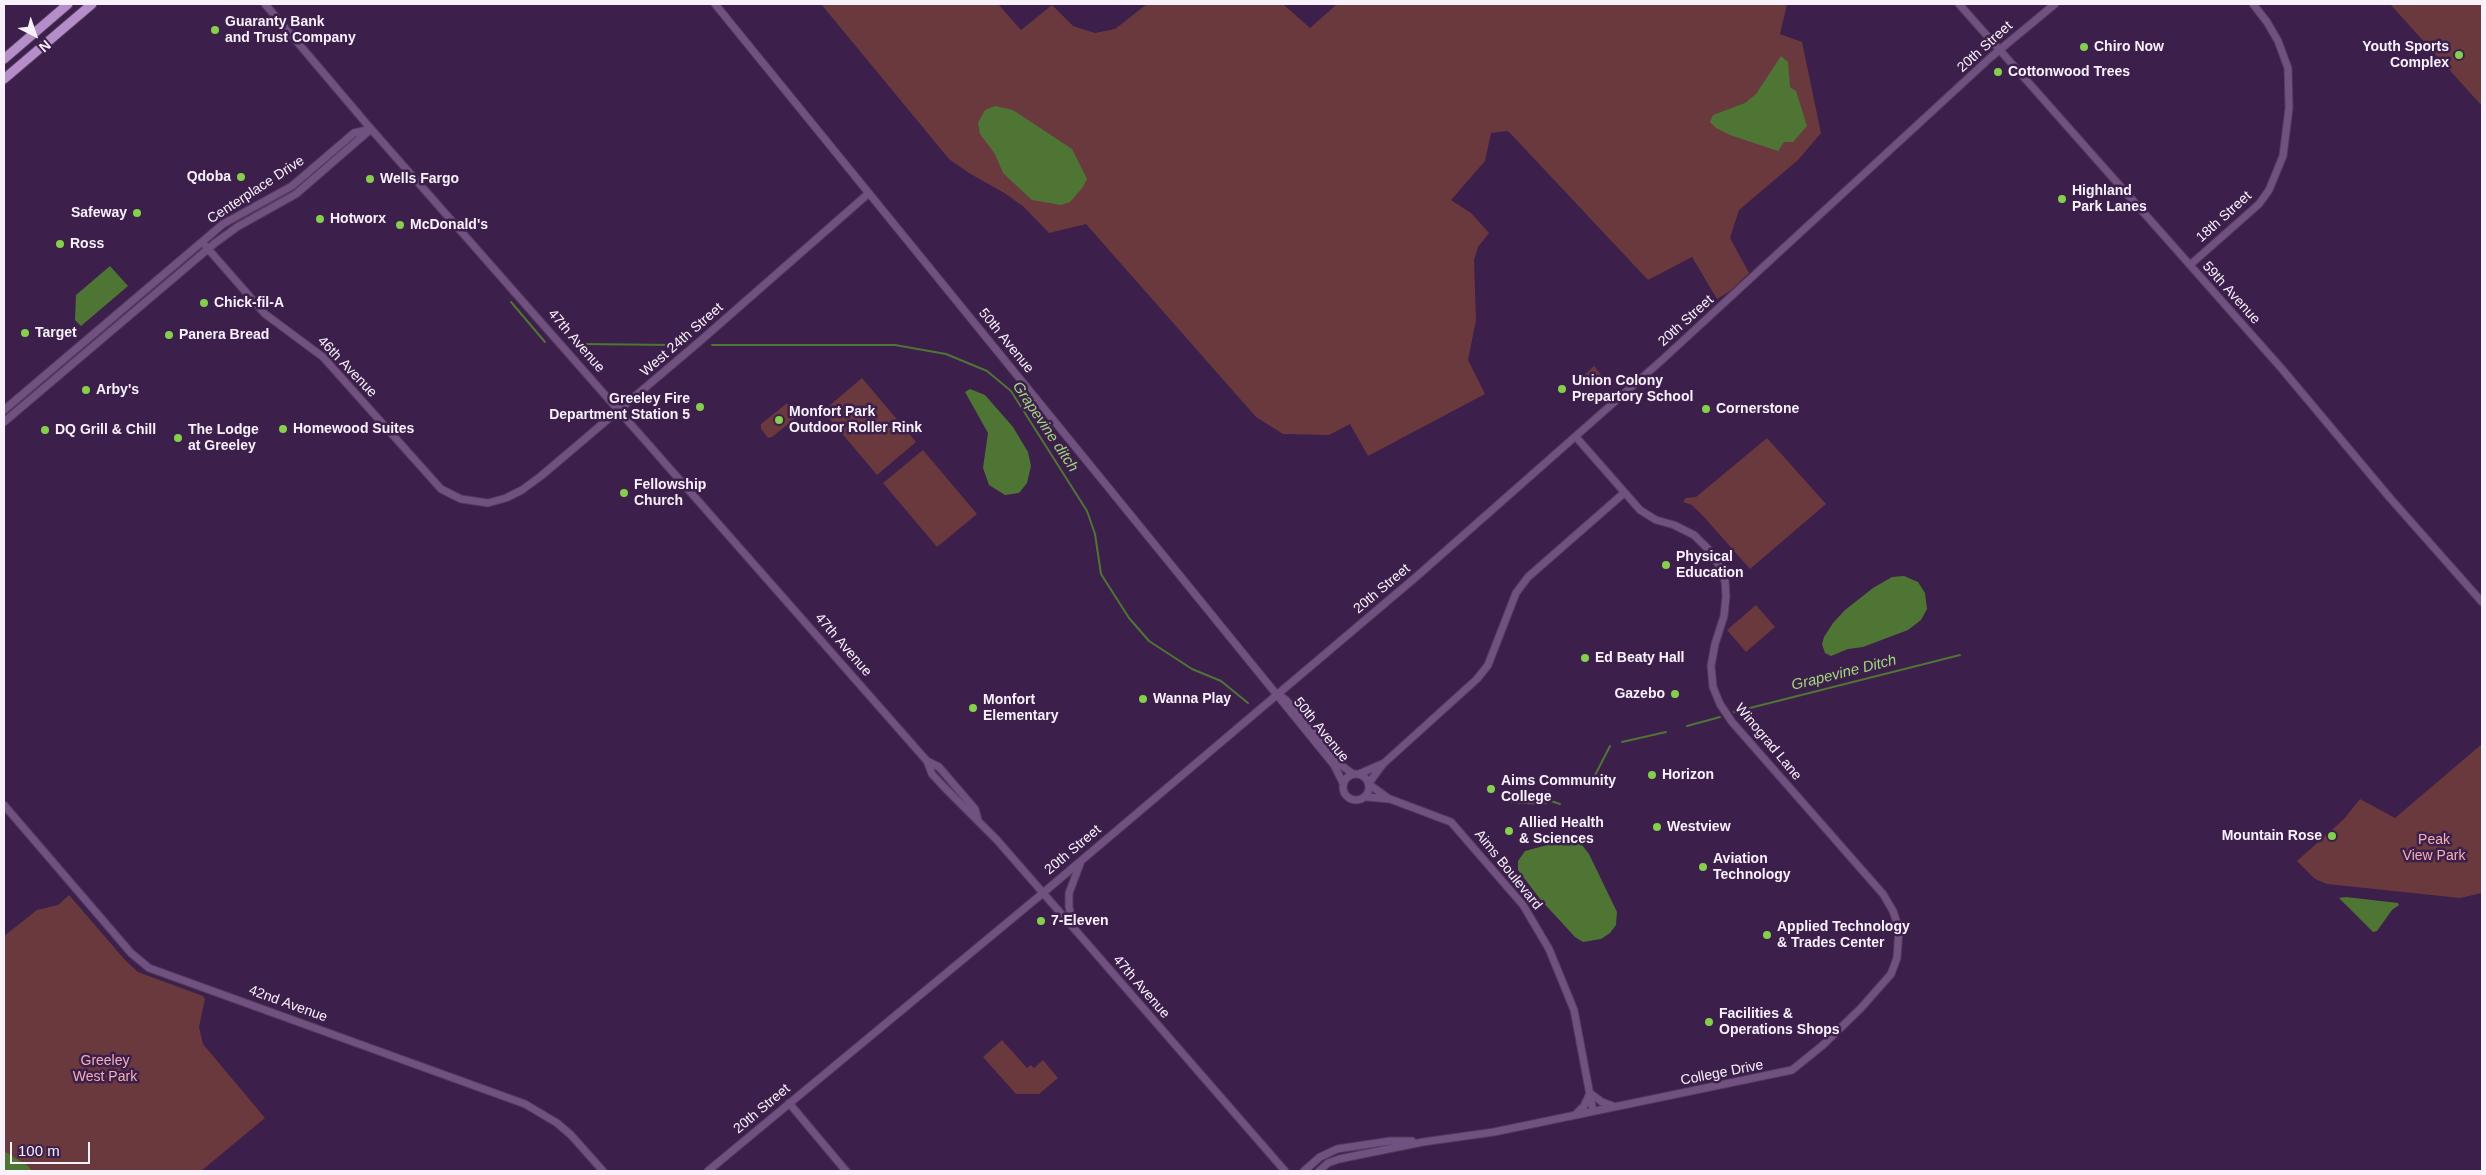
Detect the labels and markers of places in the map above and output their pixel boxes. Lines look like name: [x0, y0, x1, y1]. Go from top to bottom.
place label: Guaranty Bank and Trust Company: [225, 14, 356, 46]
marker: Guaranty Bank and Trust Company: [209, 24, 221, 36]
place label: Chiro Now: [2094, 39, 2164, 55]
place label: Youth Sports Complex: [2362, 39, 2449, 72]
marker: Chiro Now: [2078, 41, 2090, 53]
marker: Youth Sports Complex: [2453, 49, 2465, 61]
place label: Cottonwood Trees: [2008, 64, 2130, 80]
marker: Cottonwood Trees: [1992, 66, 2004, 78]
place label: Qdoba: [187, 169, 231, 185]
marker: Qdoba: [235, 171, 247, 183]
place label: Wells Fargo: [380, 171, 459, 187]
marker: Wells Fargo: [364, 173, 376, 185]
place label: Highland Park Lanes: [2072, 183, 2147, 216]
marker: Highland Park Lanes: [2056, 193, 2068, 205]
place label: Safeway: [71, 205, 127, 221]
marker: Safeway: [131, 207, 143, 219]
place label: Hotworx: [330, 211, 386, 227]
marker: Hotworx: [314, 213, 326, 225]
place label: McDonald's: [410, 217, 488, 233]
marker: McDonald's: [394, 219, 406, 231]
place label: Ross: [70, 236, 104, 252]
marker: Ross: [54, 238, 66, 250]
place label: Chick-fil-A: [214, 295, 284, 311]
marker: Chick-fil-A: [198, 297, 210, 309]
place label: Target: [35, 325, 77, 341]
marker: Target: [19, 327, 31, 339]
place label: Panera Bread: [179, 327, 269, 343]
marker: Panera Bread: [163, 329, 175, 341]
place label: Union Colony Prepartory School: [1572, 373, 1693, 406]
place label: Arby's: [96, 382, 139, 398]
marker: Union Colony Prepartory School: [1556, 383, 1568, 395]
marker: Arby's: [80, 384, 92, 396]
place label: Greeley Fire Department Station 5: [549, 391, 690, 424]
marker: Greeley Fire Department Station 5: [694, 401, 706, 413]
place label: Cornerstone: [1716, 401, 1799, 417]
marker: Cornerstone: [1700, 403, 1712, 415]
place label: Monfort Park Outdoor Roller Rink: [789, 404, 922, 437]
marker: Monfort Park Outdoor Roller Rink: [773, 414, 785, 426]
place label: Homewood Suites: [293, 421, 414, 437]
place label: DQ Grill & Chill: [55, 422, 156, 438]
place label: The Lodge at Greeley: [188, 422, 259, 454]
marker: Homewood Suites: [277, 423, 289, 435]
marker: DQ Grill & Chill: [39, 424, 51, 436]
marker: The Lodge at Greeley: [172, 432, 184, 444]
place label: Fellowship Church: [634, 477, 706, 510]
marker: Fellowship Church: [618, 487, 630, 499]
place label: Physical Education: [1676, 549, 1744, 582]
marker: Physical Education: [1660, 559, 1672, 571]
place label: Ed Beaty Hall: [1595, 650, 1684, 666]
marker: Ed Beaty Hall: [1579, 652, 1591, 664]
place label: Gazebo: [1614, 686, 1665, 702]
marker: Gazebo: [1669, 688, 1681, 700]
place label: Wanna Play: [1153, 691, 1231, 707]
place label: Monfort Elementary: [983, 692, 1058, 724]
marker: Wanna Play: [1137, 693, 1149, 705]
marker: Monfort Elementary: [967, 702, 979, 714]
place label: Horizon: [1662, 767, 1714, 783]
marker: Horizon: [1646, 769, 1658, 781]
place label: Aims Community College: [1501, 773, 1616, 806]
marker: Aims Community College: [1485, 783, 1497, 795]
place label: Allied Health & Sciences: [1519, 815, 1604, 848]
place label: Westview: [1667, 819, 1731, 835]
marker: Westview: [1651, 821, 1663, 833]
marker: Allied Health & Sciences: [1503, 825, 1515, 837]
place label: Mountain Rose: [2222, 828, 2322, 844]
marker: Mountain Rose: [2326, 830, 2338, 842]
place label: Aviation Technology: [1713, 851, 1791, 884]
marker: Aviation Technology: [1697, 861, 1709, 873]
place label: 7-Eleven: [1051, 913, 1109, 929]
marker: 7-Eleven: [1035, 915, 1047, 927]
place label: Applied Technology & Trades Center: [1777, 919, 1910, 952]
marker: Applied Technology & Trades Center: [1761, 929, 1773, 941]
place label: Facilities & Operations Shops: [1719, 1006, 1840, 1038]
marker: Facilities & Operations Shops: [1703, 1016, 1715, 1028]

